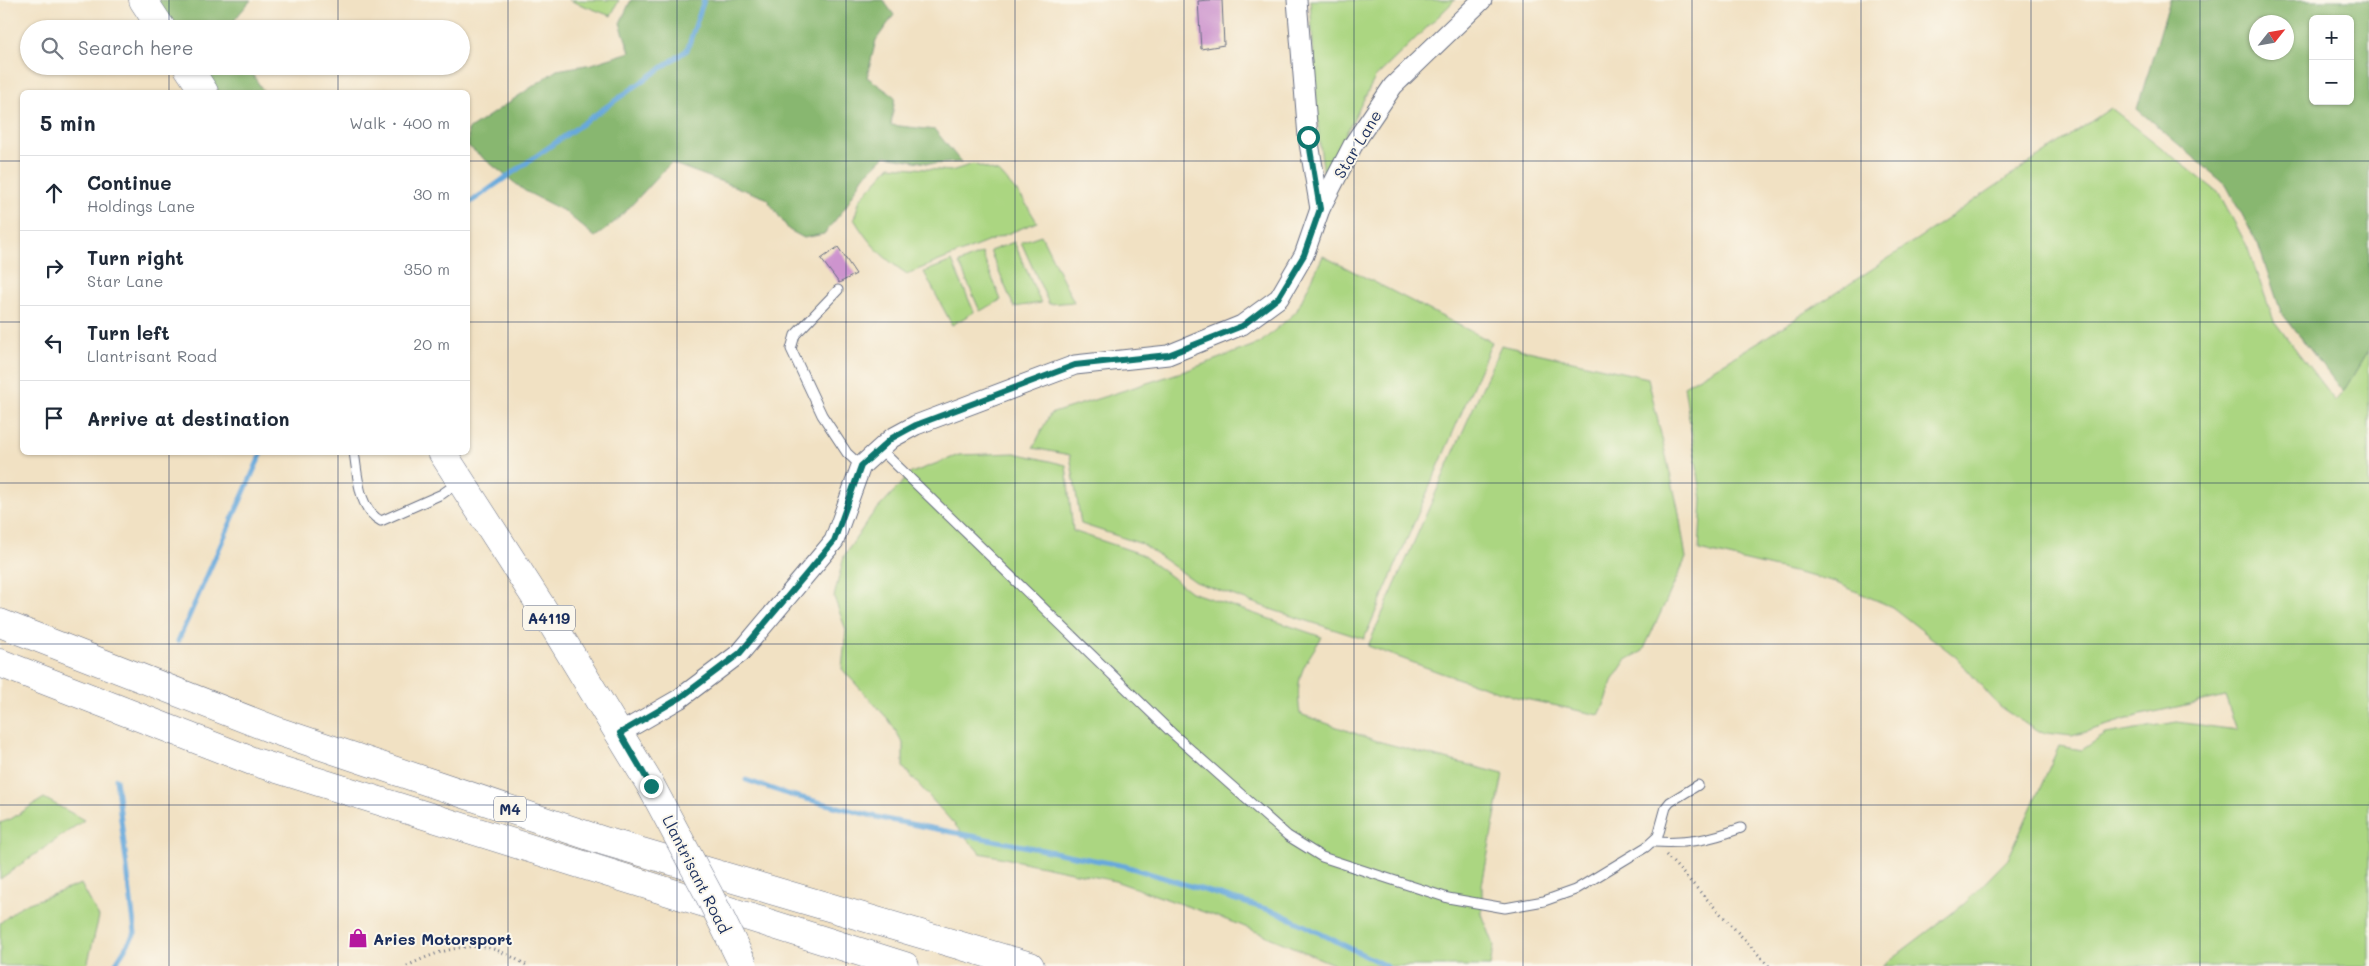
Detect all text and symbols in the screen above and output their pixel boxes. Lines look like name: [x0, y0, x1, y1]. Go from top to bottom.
north arrow: [2249, 15, 2294, 60]
map controls: [2309, 15, 2354, 105]
button: +: [2309, 15, 2354, 60]
search box: [20, 20, 470, 75]
icon: search: [38, 34, 66, 62]
text: Search here: [78, 35, 194, 60]
button: −: [2309, 60, 2354, 105]
street label: Star Lane: [1328, 106, 1386, 182]
text: 5 min: [40, 109, 96, 136]
text: Walk · 400 m: [349, 112, 450, 133]
route start: [1297, 126, 1320, 149]
text: Continue: [87, 170, 172, 195]
icon: ahead: [40, 179, 68, 207]
text: 30 m: [413, 183, 450, 204]
text: Holdings Lane: [87, 195, 195, 216]
text: Turn right: [87, 245, 184, 270]
icon: right: [40, 254, 68, 282]
text: 350 m: [404, 258, 450, 279]
text: Star Lane: [87, 270, 163, 291]
text: Turn left: [87, 320, 170, 345]
icon: left: [40, 329, 68, 357]
text: 20 m: [413, 333, 450, 354]
text: Llantrisant Road: [87, 345, 217, 366]
icon: arrive: [40, 404, 68, 432]
text: Arrive at destination: [87, 406, 290, 431]
road number: A4119: [523, 606, 575, 630]
route end: [640, 775, 663, 798]
road number: M4: [494, 796, 526, 822]
street label: Llantrisant Road: [658, 811, 736, 937]
shop icon: Aries Motorsport: [347, 927, 369, 949]
place label: Aries Motorsport: [373, 928, 512, 949]

